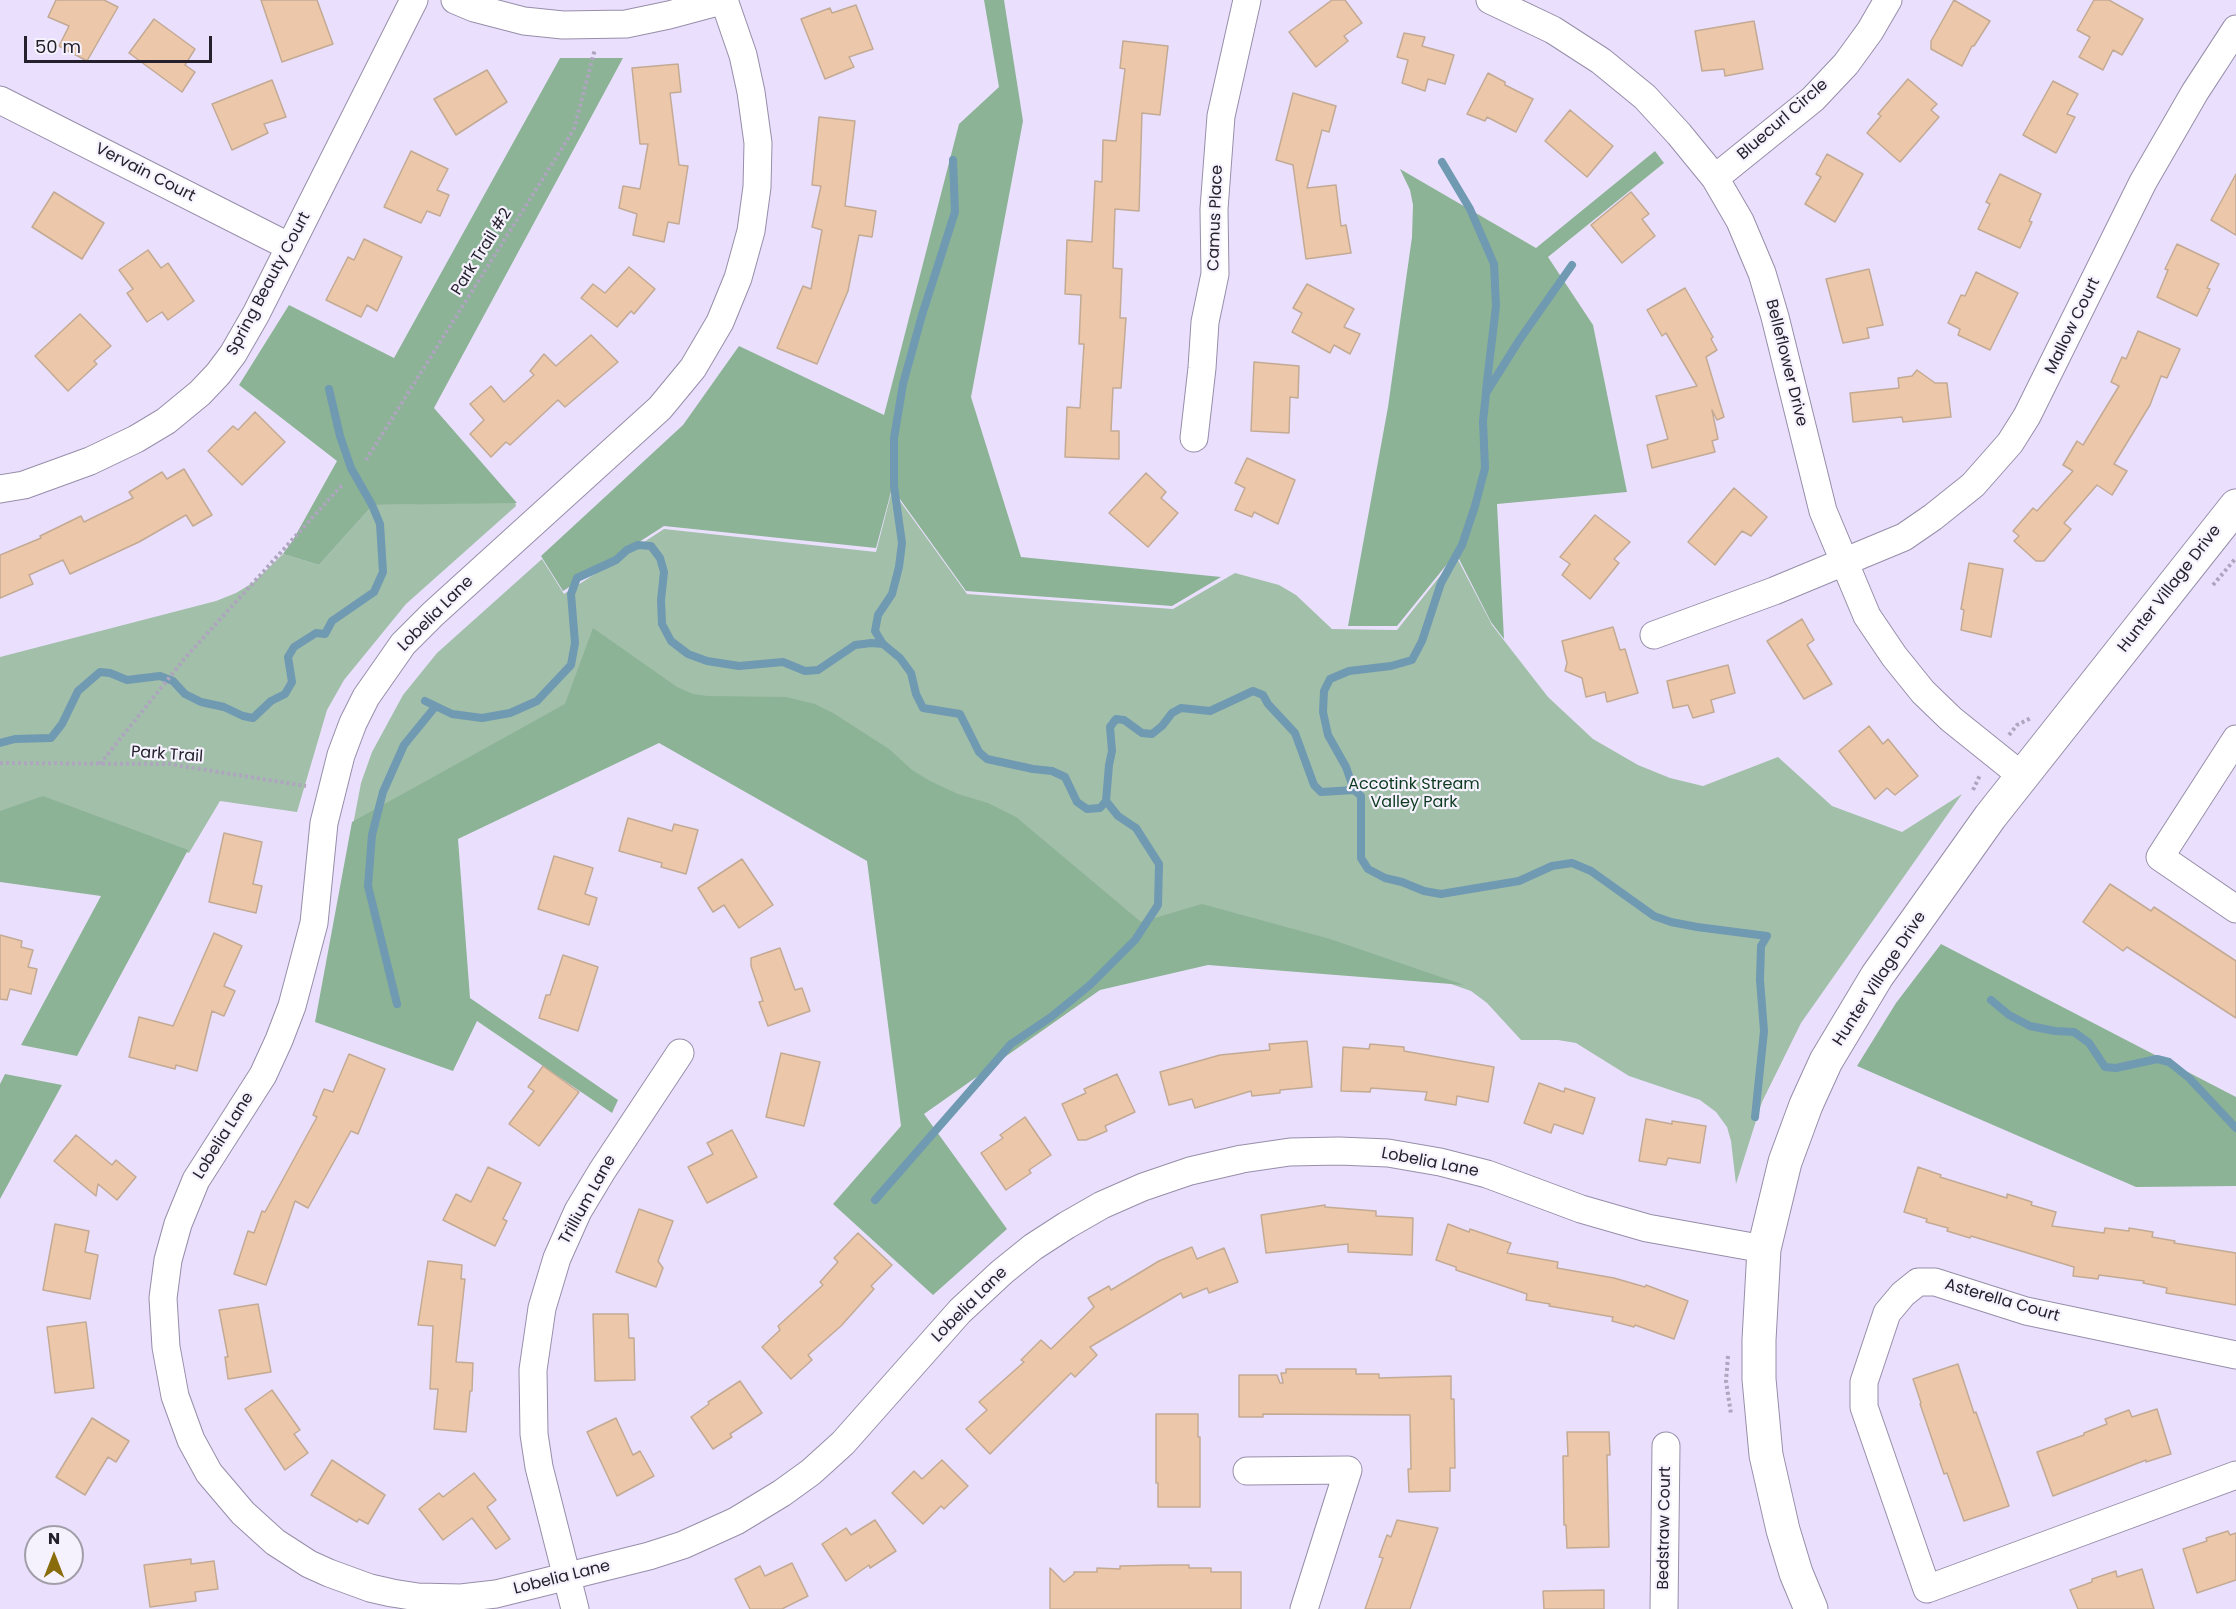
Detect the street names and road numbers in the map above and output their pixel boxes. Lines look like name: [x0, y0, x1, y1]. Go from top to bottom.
street label: Bluecurl Circle: [1734, 75, 1832, 165]
street label: Vervain Court: [92, 140, 198, 206]
street label: Camus Place: [1205, 165, 1227, 271]
street label: Park Trail #2: [448, 205, 516, 299]
street label: Spring Beauty Court: [223, 209, 315, 359]
street label: Mallow Court: [2041, 275, 2105, 377]
street label: Belleflower Drive: [1761, 297, 1811, 429]
street label: Hunter Village Drive: [2114, 522, 2226, 656]
street label: Lobelia Lane: [394, 572, 478, 656]
street label: Park Trail: [130, 743, 204, 767]
street label: Hunter Village Drive: [1829, 908, 1931, 1050]
street label: Lobelia Lane: [190, 1089, 258, 1183]
street label: Lobelia Lane: [1380, 1144, 1480, 1182]
street label: Trillium Lane: [556, 1152, 620, 1248]
street label: Lobelia Lane: [928, 1263, 1012, 1347]
street label: Asterella Court: [1942, 1275, 2062, 1327]
street label: Bedstraw Court: [1654, 1466, 1676, 1590]
street label: Lobelia Lane: [512, 1557, 612, 1599]

